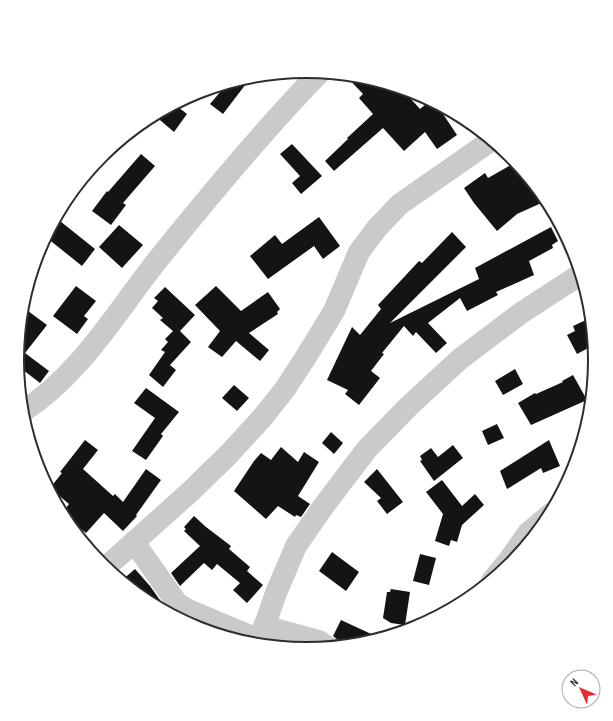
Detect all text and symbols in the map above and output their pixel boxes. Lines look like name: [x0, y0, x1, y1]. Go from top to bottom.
north arrow: [561, 669, 601, 709]
text: N: [567, 676, 581, 689]

